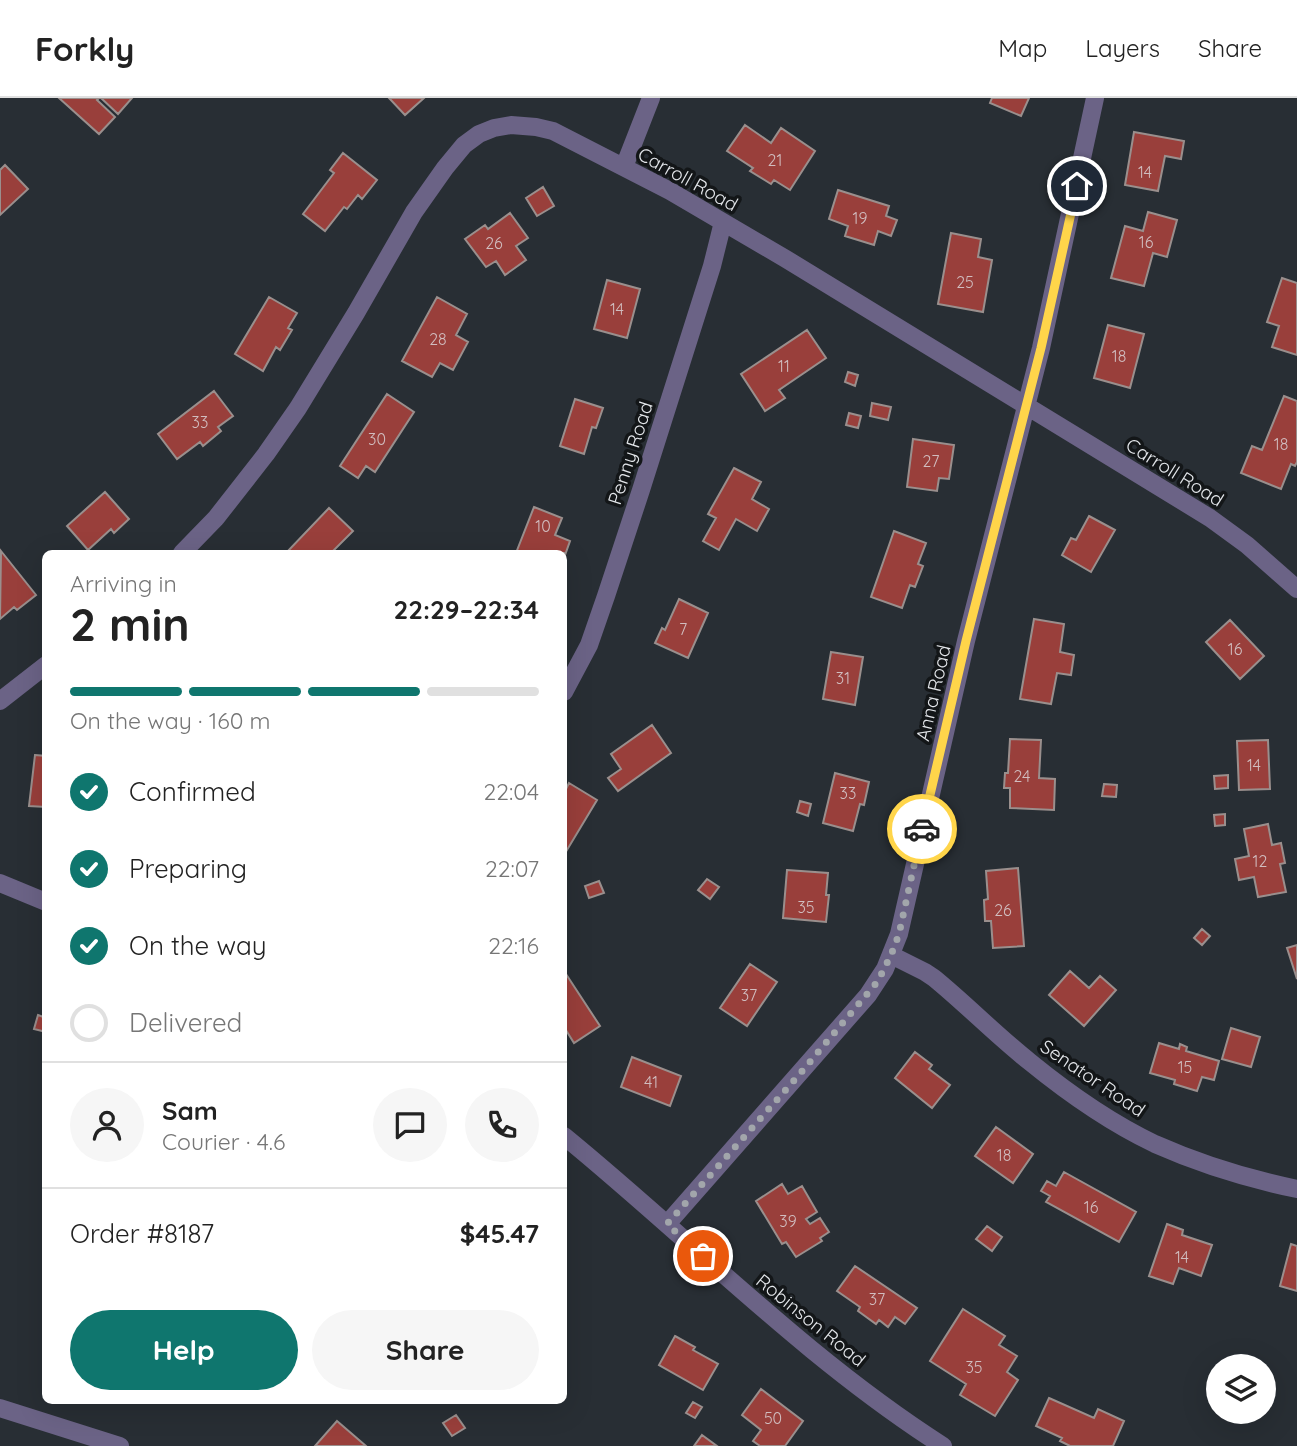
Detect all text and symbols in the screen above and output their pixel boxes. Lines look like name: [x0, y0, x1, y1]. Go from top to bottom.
text: Forkly: [35, 28, 134, 69]
text: Map: [998, 33, 1047, 63]
text: Layers: [1085, 33, 1160, 63]
text: Share: [1198, 33, 1262, 63]
street label: Carroll Road: [634, 142, 742, 216]
house number: 21: [768, 150, 782, 170]
pin: [1047, 156, 1107, 216]
house number: 14: [1138, 162, 1152, 182]
icon: home: [1058, 167, 1096, 205]
house number: 19: [853, 208, 867, 228]
house number: 16: [1139, 232, 1154, 252]
house number: 26: [485, 233, 503, 253]
house number: 25: [956, 272, 974, 292]
house number: 14: [610, 299, 624, 319]
house number: 28: [429, 329, 447, 349]
house number: 18: [1112, 346, 1126, 366]
house number: 11: [778, 356, 790, 376]
street label: Penny Road: [602, 398, 658, 508]
house number: 33: [192, 412, 208, 432]
house number: 30: [368, 429, 386, 449]
street label: Carroll Road: [1122, 432, 1228, 512]
house number: 18: [1274, 434, 1288, 454]
house number: 27: [923, 451, 939, 471]
house number: 10: [535, 516, 551, 536]
text: Arriving in: [70, 569, 177, 598]
text: 22:29–22:34: [393, 593, 539, 626]
text: 2 min: [70, 595, 190, 653]
house number: 7: [679, 619, 687, 639]
house number: 16: [1228, 639, 1243, 659]
street label: Anna Road: [910, 643, 956, 743]
house number: 31: [836, 668, 850, 688]
text: On the way · 160 m: [70, 706, 271, 735]
house number: 14: [1247, 755, 1261, 775]
house number: 24: [1013, 766, 1031, 786]
icon: check: [70, 773, 108, 811]
text: Confirmed: [129, 775, 256, 808]
text: 22:04: [483, 777, 539, 806]
house number: 33: [840, 783, 856, 803]
courier: [887, 794, 957, 864]
icon: car: [903, 810, 941, 848]
icon: check: [70, 850, 108, 888]
house number: 12: [1253, 851, 1268, 871]
text: Preparing: [129, 852, 247, 885]
text: 22:07: [485, 854, 539, 883]
house number: 35: [797, 897, 815, 917]
house number: 26: [994, 900, 1012, 920]
icon: check: [70, 927, 108, 965]
text: On the way: [129, 929, 267, 962]
text: 22:16: [488, 931, 539, 960]
house number: 37: [741, 985, 757, 1005]
text: Delivered: [129, 1006, 242, 1039]
street label: Senator Road: [1036, 1034, 1150, 1122]
house number: 15: [1178, 1057, 1192, 1077]
house number: 41: [644, 1072, 658, 1092]
button: person: [70, 1088, 144, 1162]
button: chat: [373, 1088, 447, 1162]
button: phone: [465, 1088, 539, 1162]
text: Sam: [162, 1094, 218, 1127]
text: Courier · 4.6: [162, 1127, 285, 1156]
house number: 18: [997, 1145, 1011, 1165]
house number: 16: [1084, 1197, 1099, 1217]
house number: 39: [779, 1211, 797, 1231]
text: Order #8187: [70, 1217, 214, 1250]
text: $45.47: [460, 1217, 539, 1250]
pin: [673, 1226, 733, 1286]
icon: bag: [684, 1237, 722, 1275]
house number: 14: [1175, 1247, 1189, 1267]
street label: Robinson Road: [751, 1268, 871, 1372]
house number: 37: [869, 1289, 885, 1309]
button: Help: [70, 1310, 298, 1390]
button: Share: [312, 1310, 539, 1390]
map controls: [1206, 1354, 1276, 1424]
button: layers: [1206, 1354, 1276, 1424]
house number: 35: [965, 1357, 983, 1377]
house number: 50: [764, 1408, 782, 1428]

